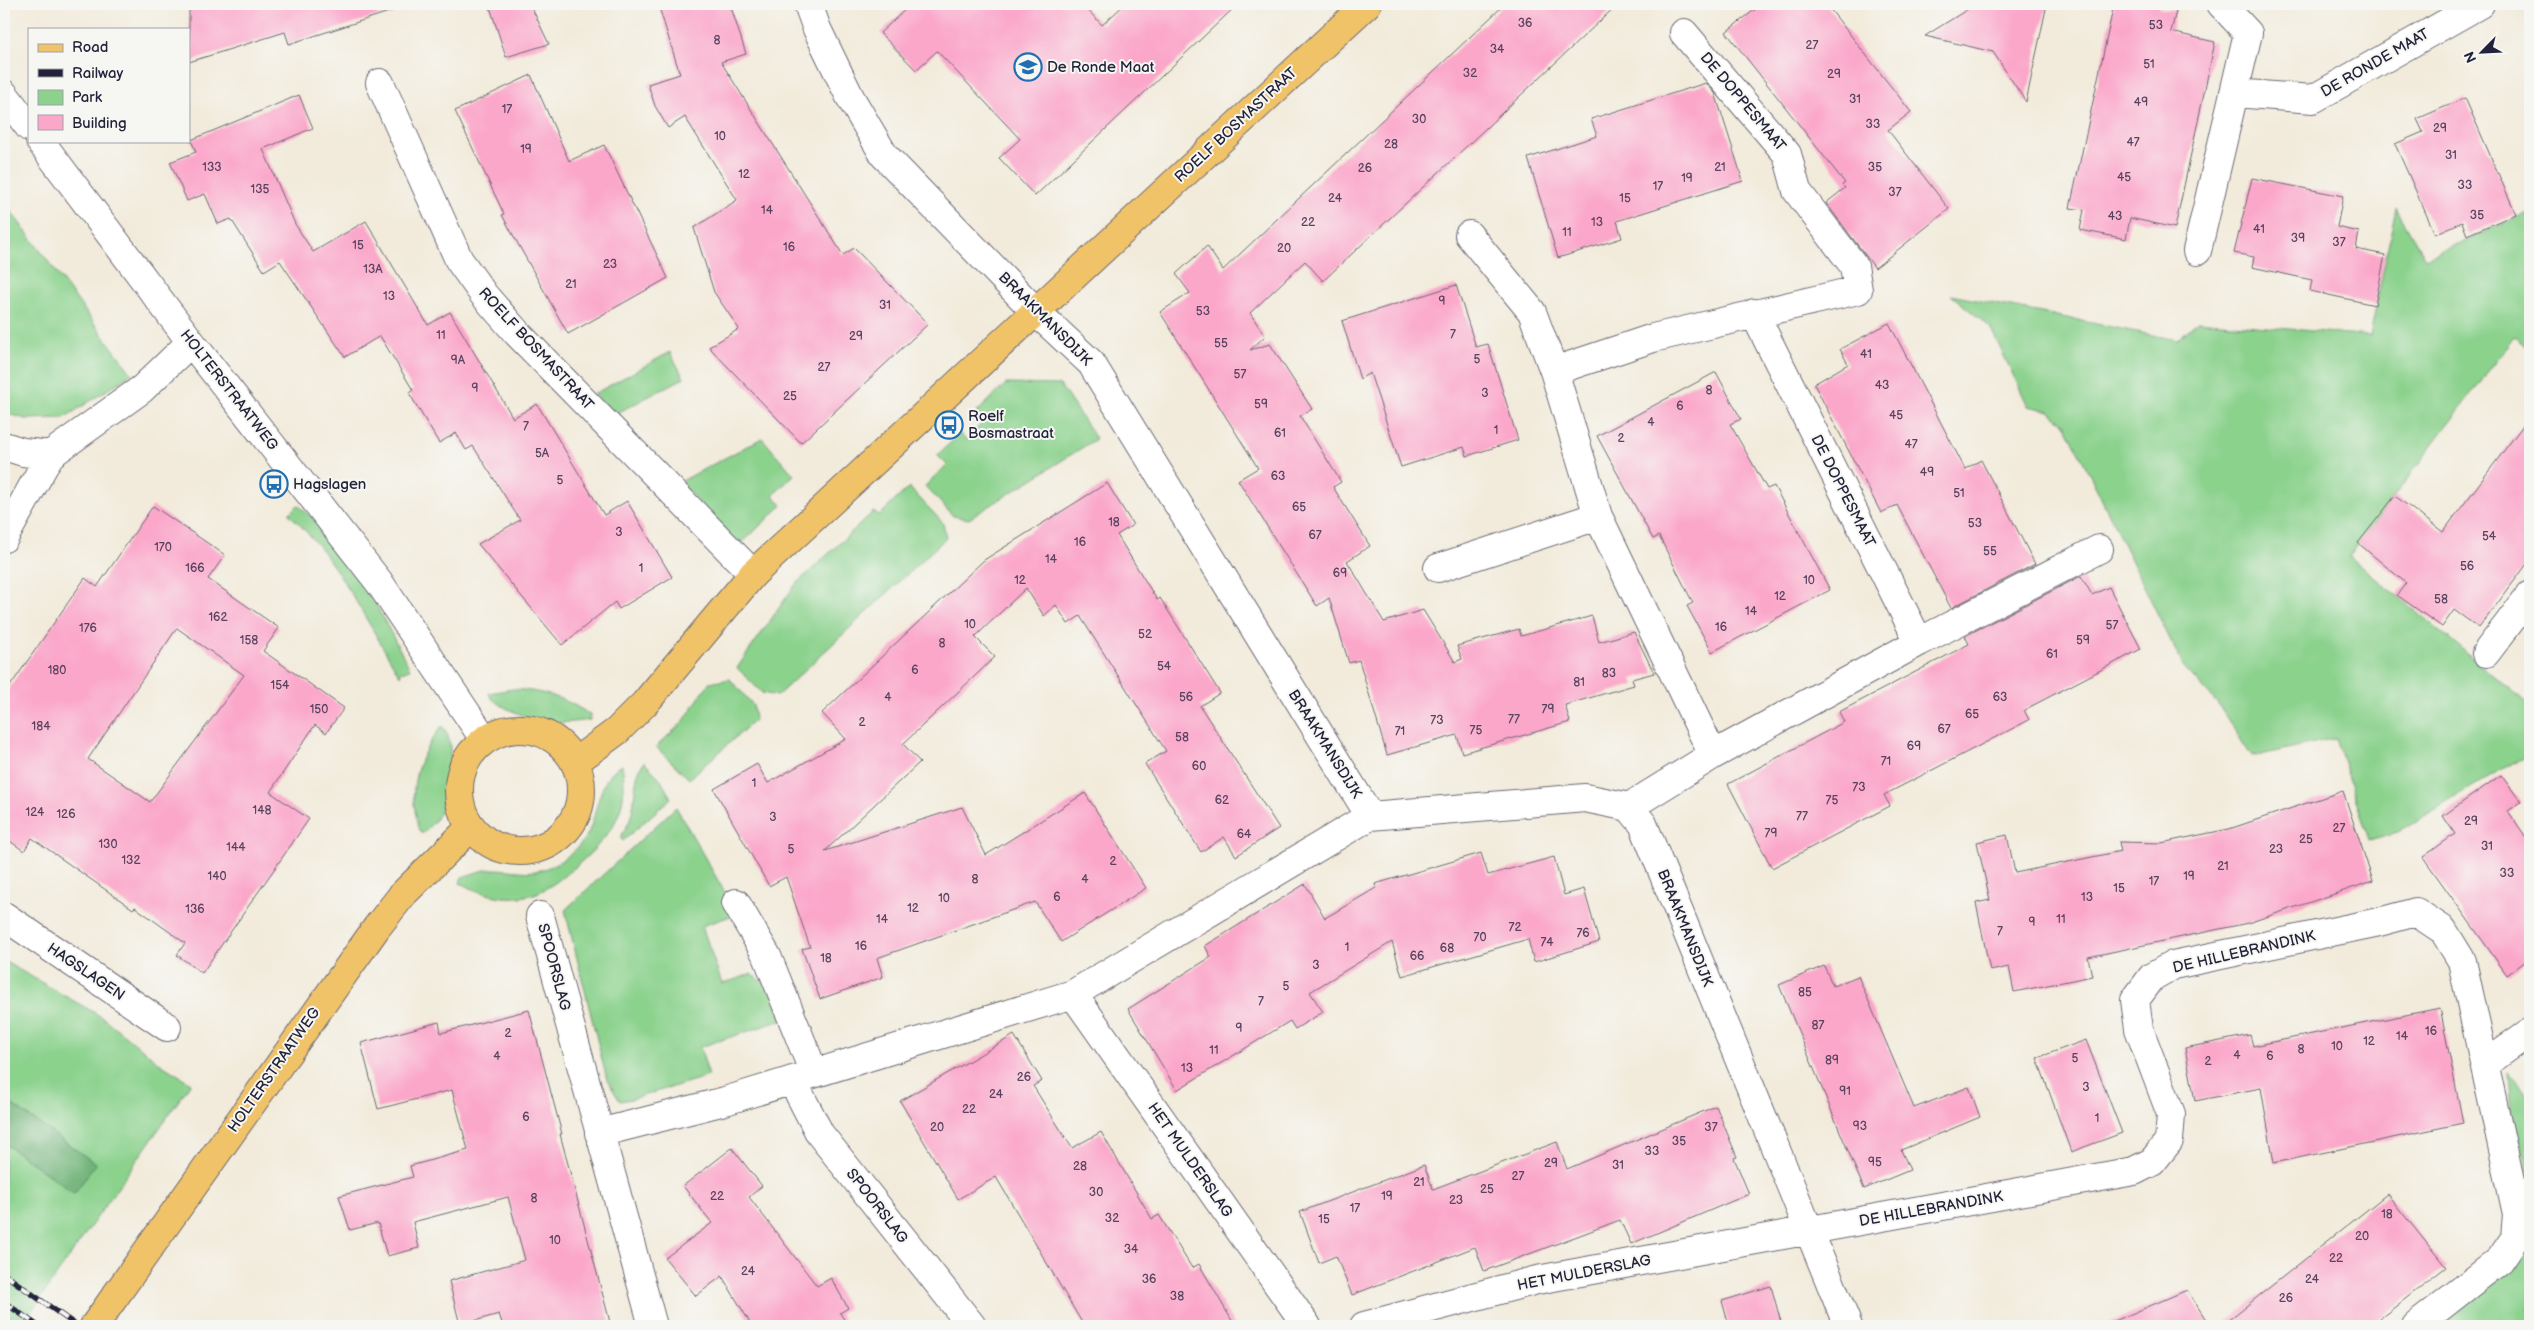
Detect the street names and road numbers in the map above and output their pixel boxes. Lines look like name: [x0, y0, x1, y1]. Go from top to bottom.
street label: DE RONDE MAAT: [2317, 24, 2433, 102]
street label: DE DOPPESMAAT: [1696, 49, 1790, 155]
street label: ROELF BOSMASTRAAT: [1171, 63, 1301, 187]
street label: BRAAKMANSDIJK: [994, 268, 1096, 370]
street label: ROELF BOSMASTRAAT: [474, 284, 598, 414]
street label: HOLTERSTRAATWEG: [176, 326, 282, 454]
street label: DE DOPPESMAAT: [1806, 432, 1880, 550]
street label: BRAAKMANSDIJK: [1284, 686, 1366, 802]
street label: BRAAKMANSDIJK: [1653, 867, 1717, 990]
street label: SPOORSLAG: [533, 921, 575, 1013]
street label: DE HILLEBRANDINK: [2171, 926, 2317, 978]
street label: HAGSLAGEN: [43, 939, 129, 1005]
street label: HOLTERSTRAATWEG: [224, 1004, 324, 1136]
street label: HET MULDERSLAG: [1143, 1099, 1237, 1221]
street label: SPOORSLAG: [842, 1165, 912, 1247]
street label: DE HILLEBRANDINK: [1858, 1187, 2005, 1231]
street label: HET MULDERSLAG: [1516, 1251, 1652, 1295]

